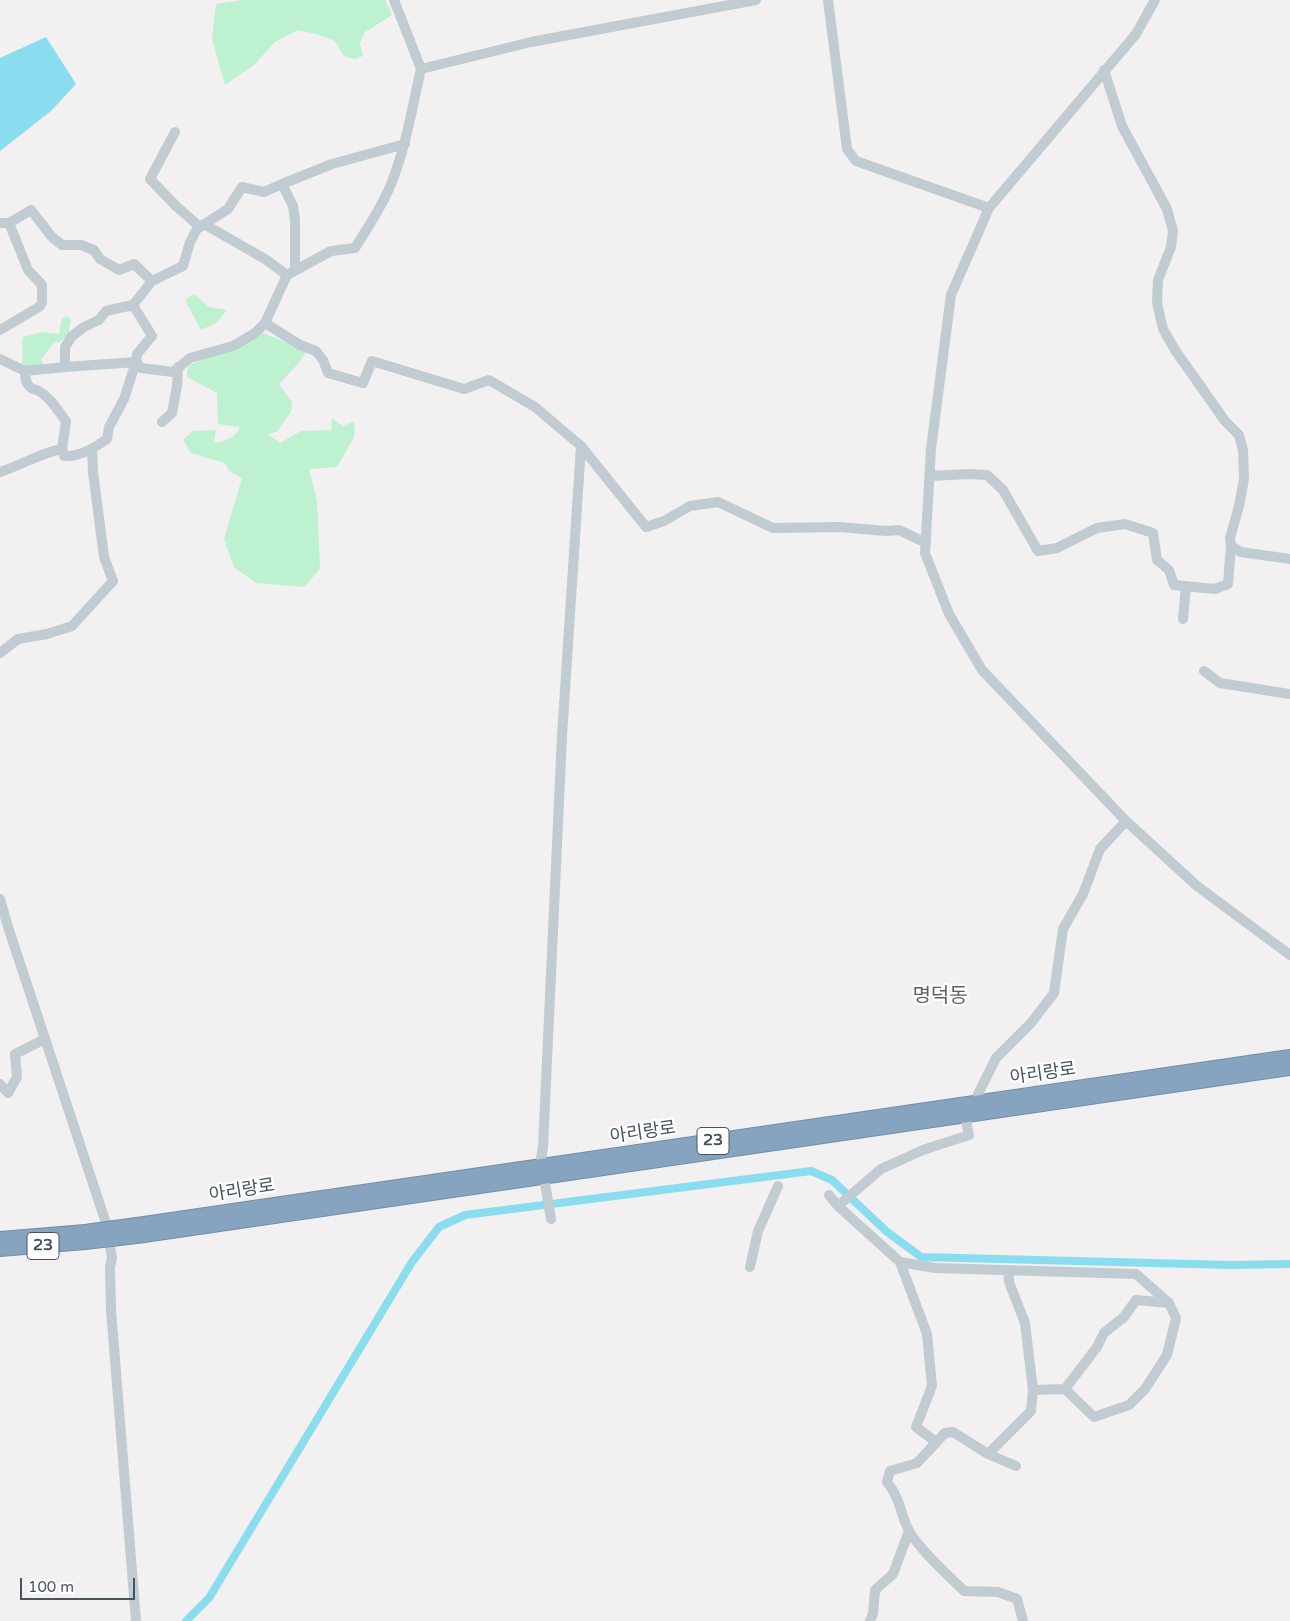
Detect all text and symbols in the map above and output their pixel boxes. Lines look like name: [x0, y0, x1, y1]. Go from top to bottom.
district label: 명덕동: [912, 985, 968, 1009]
street label: 아리랑로: [1009, 1059, 1077, 1089]
street label: 아리랑로: [609, 1118, 677, 1148]
road number: 23: [697, 1128, 729, 1154]
street label: 아리랑로: [208, 1175, 276, 1207]
road number: 23: [27, 1232, 59, 1260]
scale bar: [22, 1568, 138, 1600]
text: 100 m: [28, 1578, 74, 1596]

